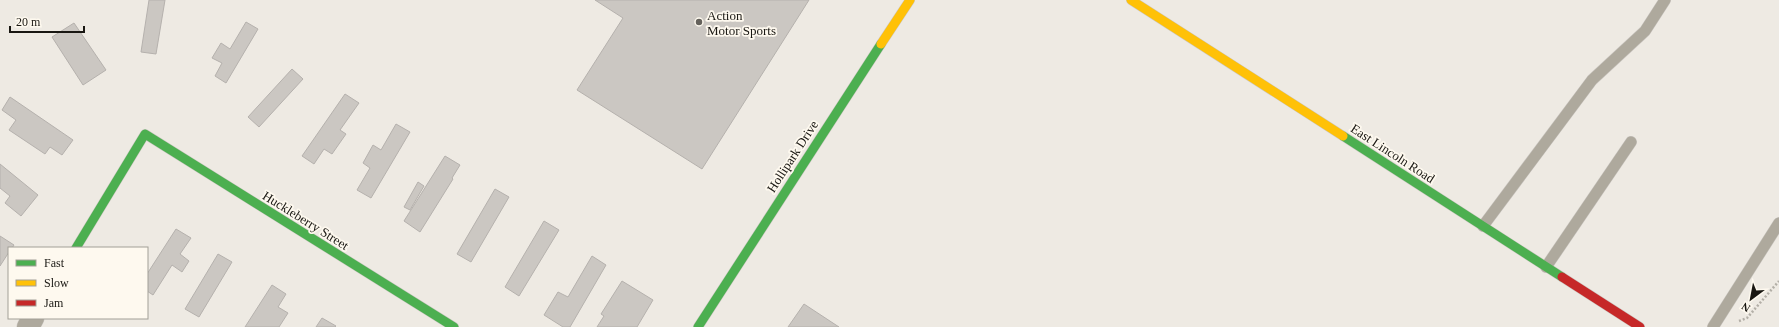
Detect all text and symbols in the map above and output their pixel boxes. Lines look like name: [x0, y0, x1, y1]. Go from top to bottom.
scale bar: [10, 8, 84, 34]
place label: Action Motor Sports: [707, 8, 776, 38]
text: 20 m: [16, 15, 41, 29]
marker: Action Motor Sports: [694, 17, 704, 27]
street label: Hollipark Drive: [764, 117, 821, 195]
street label: East Lincoln Road: [1348, 121, 1438, 186]
street label: Huckleberry Street: [260, 188, 352, 253]
legend: [8, 247, 148, 319]
text: Fast: [44, 256, 65, 270]
text: Slow: [44, 276, 69, 290]
north arrow: [1731, 279, 1771, 319]
text: Jam: [44, 296, 64, 310]
text: N: [1739, 300, 1752, 315]

